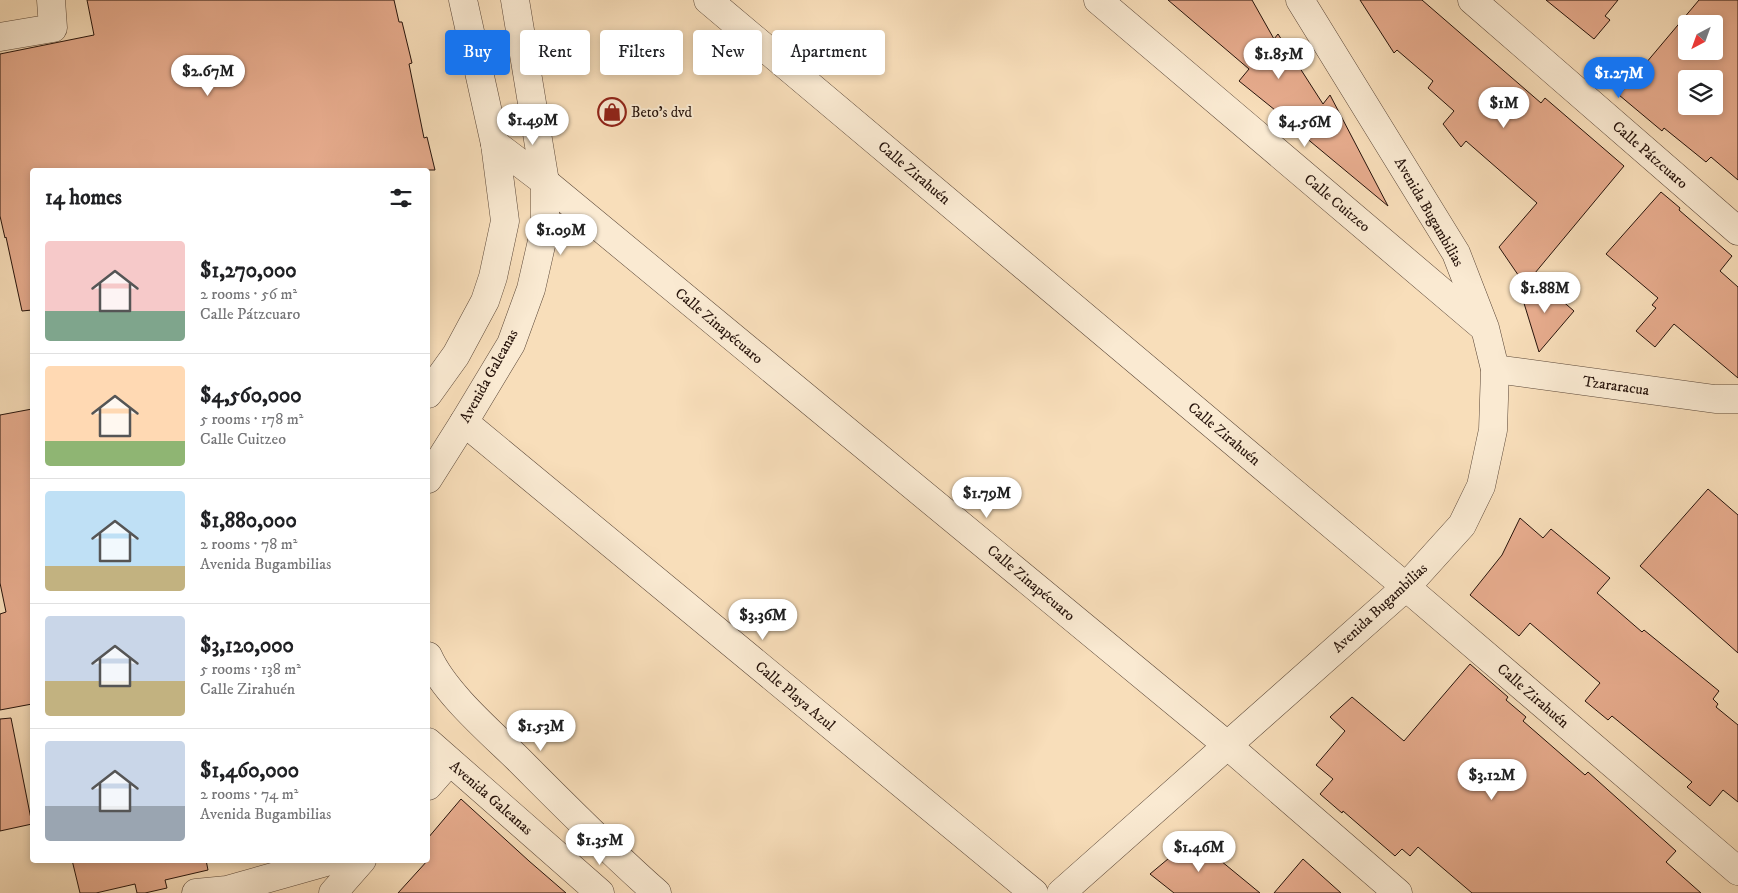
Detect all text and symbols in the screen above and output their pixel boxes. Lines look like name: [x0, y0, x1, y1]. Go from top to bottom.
north arrow: [1678, 15, 1722, 60]
map controls: [1678, 15, 1723, 115]
chip: Buy: [445, 30, 510, 75]
chip: Rent: [520, 30, 590, 75]
chip: Filters: [600, 30, 683, 75]
chip: New: [693, 30, 762, 75]
chip: Apartment: [772, 30, 885, 75]
pin: $1.85M: [1238, 38, 1320, 80]
text: $1.85M: [1255, 44, 1303, 64]
pin: $2.67M: [167, 54, 249, 97]
pin: $1.27M: [1578, 56, 1660, 99]
text: $2.67M: [182, 61, 234, 81]
text: $1.27M: [1595, 63, 1643, 83]
button: layers: [1678, 70, 1723, 115]
pin: $1M: [1480, 86, 1528, 129]
text: $1M: [1489, 93, 1519, 113]
shop icon: Beto's dvd: [597, 97, 627, 127]
place label: Beto's dvd: [631, 103, 693, 122]
pin: $1.49M: [492, 104, 574, 146]
pin: $4.56M: [1264, 106, 1346, 148]
text: $1.49M: [508, 110, 558, 130]
text: $4.56M: [1279, 112, 1331, 132]
street label: Calle Pátzcuaro: [1608, 117, 1692, 193]
street label: Calle Zirahuén: [874, 137, 954, 209]
street label: Avenida Bugambilias: [1390, 154, 1468, 270]
street label: Calle Cuitzeo: [1300, 170, 1374, 236]
icon: filters: [387, 184, 415, 212]
text: 14 homes: [45, 185, 122, 211]
pin: $1.09M: [520, 214, 602, 256]
text: $1.09M: [536, 220, 586, 240]
text: $1,270,000: [200, 258, 297, 284]
icon: home: [85, 261, 145, 321]
pin: $1.88M: [1504, 272, 1586, 314]
text: $1.88M: [1520, 278, 1570, 298]
text: 2 rooms · 56 m²: [200, 284, 297, 304]
street label: Calle Zinapécuaro: [671, 284, 767, 368]
text: Calle Pátzcuaro: [200, 304, 300, 324]
street label: Avenida Galeanas: [455, 326, 523, 426]
street label: Tzararacua: [1582, 372, 1651, 400]
text: $4,560,000: [200, 383, 302, 409]
icon: home: [85, 386, 145, 446]
street label: Calle Zirahuén: [1184, 398, 1264, 470]
text: 5 rooms · 178 m²: [200, 409, 303, 429]
text: Calle Cuitzeo: [200, 429, 286, 449]
pin: $1.79M: [946, 476, 1028, 519]
text: $1.79M: [963, 483, 1011, 503]
text: $1,880,000: [200, 508, 297, 534]
icon: home: [85, 511, 145, 571]
text: 2 rooms · 78 m²: [200, 534, 297, 554]
street label: Calle Zinapécuaro: [983, 541, 1079, 625]
text: Avenida Bugambilias: [200, 554, 331, 574]
street label: Avenida Bugambilias: [1329, 559, 1431, 657]
pin: $3.36M: [722, 598, 804, 641]
text: $3.36M: [739, 605, 787, 625]
text: $3,120,000: [200, 633, 294, 659]
icon: home: [85, 636, 145, 696]
street label: Calle Playa Azul: [751, 657, 839, 735]
text: 5 rooms · 138 m²: [200, 659, 301, 679]
street label: Calle Zirahuén: [1493, 660, 1573, 733]
text: Calle Zirahuén: [200, 679, 295, 699]
pin: $1.53M: [500, 710, 582, 752]
text: $1.53M: [518, 716, 564, 736]
street label: Avenida Galeanas: [446, 757, 536, 839]
text: $1,460,000: [200, 758, 299, 784]
pin: $3.12M: [1451, 758, 1533, 801]
icon: home: [85, 761, 145, 821]
text: $3.12M: [1469, 765, 1515, 785]
text: 2 rooms · 74 m²: [200, 784, 298, 804]
text: Avenida Bugambilias: [200, 804, 331, 824]
pin: $1.35M: [559, 824, 641, 866]
text: $1.35M: [577, 830, 623, 850]
pin: $1.46M: [1158, 830, 1240, 873]
text: $1.46M: [1174, 837, 1224, 857]

